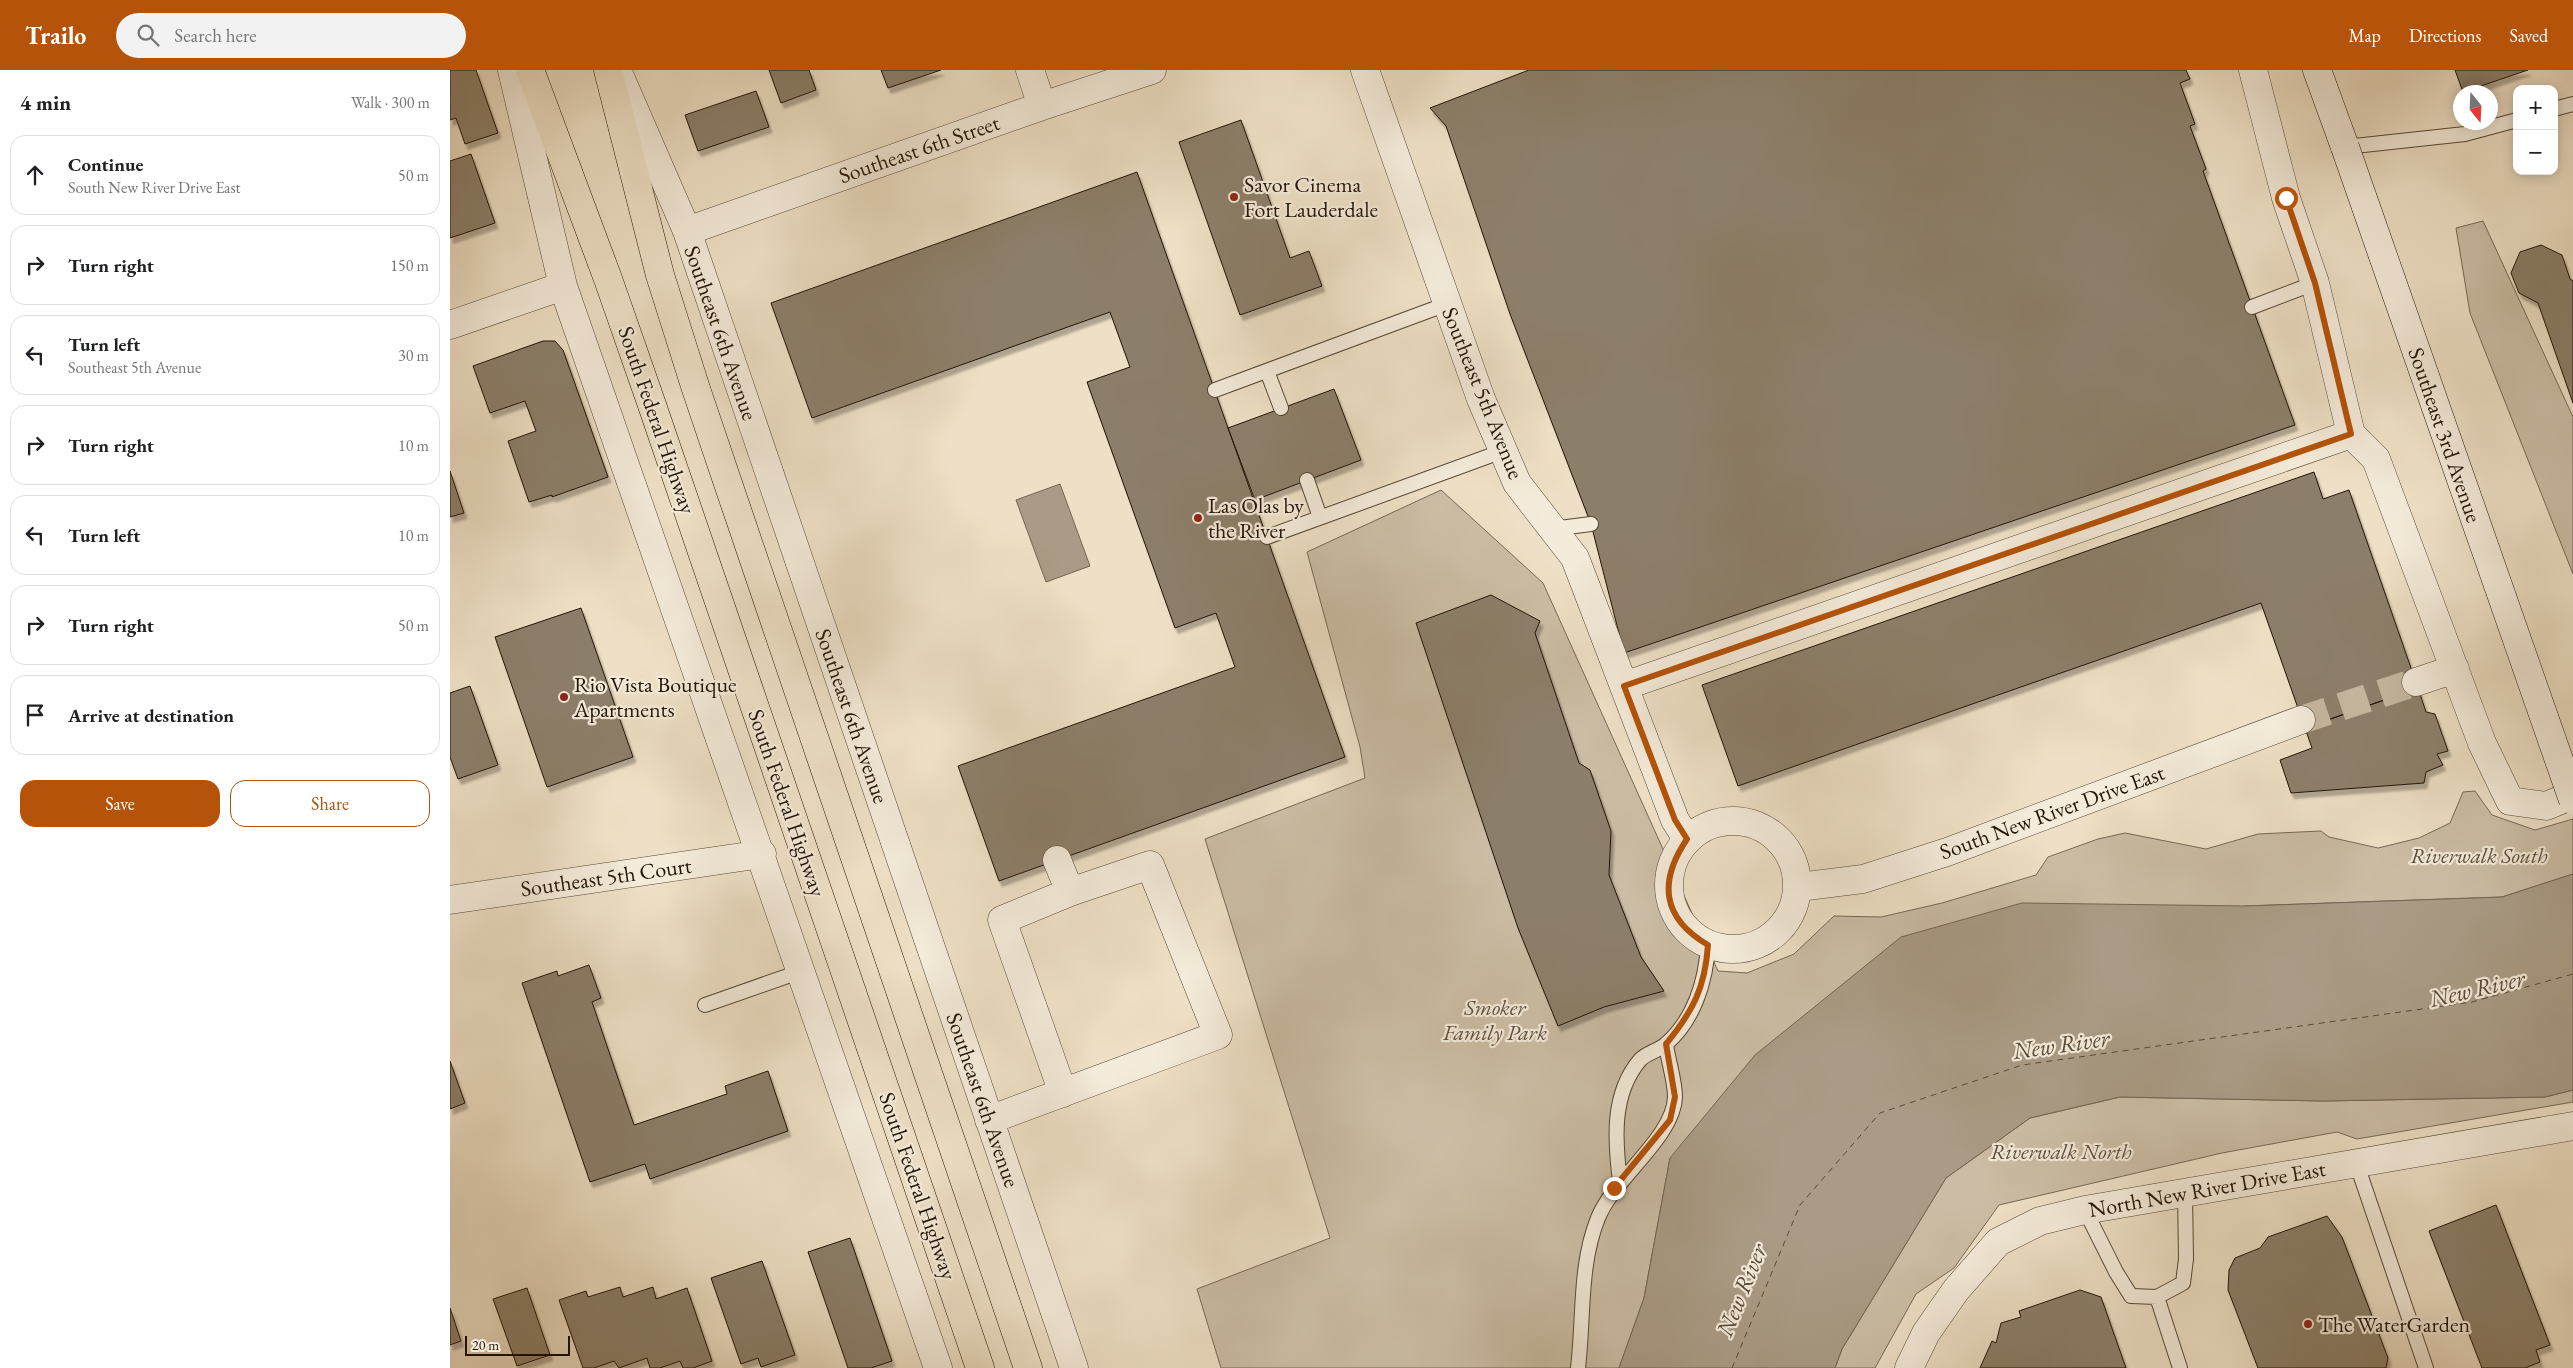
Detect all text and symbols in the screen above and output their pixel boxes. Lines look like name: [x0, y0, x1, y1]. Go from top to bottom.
search box: [116, 13, 466, 58]
text: Trailo: [25, 20, 86, 51]
icon: search: [134, 21, 162, 49]
text: Search here: [174, 23, 257, 48]
text: Map: [2349, 24, 2381, 47]
text: Directions: [2409, 24, 2481, 47]
text: Saved: [2509, 24, 2548, 47]
north arrow: [2453, 85, 2498, 130]
map controls: [2513, 85, 2558, 175]
button: +: [2513, 85, 2558, 130]
text: 4 min: [20, 89, 71, 116]
text: Walk · 300 m: [351, 92, 430, 113]
street label: Southeast 6th Street: [835, 108, 1003, 190]
button: −: [2513, 130, 2558, 175]
text: Continue: [68, 152, 143, 177]
icon: ahead: [21, 161, 49, 189]
text: 50 m: [398, 165, 429, 186]
place label: Savor Cinema Fort Lauderdale: [1244, 170, 1379, 224]
text: South New River Drive East: [68, 177, 241, 198]
route start: [2275, 187, 2298, 210]
marker: Savor Cinema Fort Lauderdale: [1228, 191, 1240, 203]
street label: Southeast 6th Avenue: [677, 242, 765, 425]
icon: right: [21, 251, 49, 279]
text: Turn right: [68, 253, 154, 278]
text: 150 m: [390, 255, 429, 276]
street label: Southeast 5th Avenue: [1435, 303, 1531, 484]
street label: South Federal Highway: [611, 322, 703, 518]
text: Turn left: [68, 332, 140, 357]
icon: left: [21, 341, 49, 369]
street label: Southeast 3rd Avenue: [2401, 344, 2489, 527]
text: 30 m: [398, 345, 429, 366]
text: Southeast 5th Avenue: [68, 357, 201, 378]
icon: right: [21, 431, 49, 459]
text: Turn right: [68, 433, 154, 458]
text: 10 m: [398, 435, 429, 456]
place label: Las Olas by the River: [1208, 491, 1304, 545]
marker: Las Olas by the River: [1192, 512, 1204, 524]
icon: left: [21, 521, 49, 549]
text: Turn left: [68, 523, 140, 548]
text: 10 m: [398, 525, 429, 546]
icon: right: [21, 611, 49, 639]
text: Turn right: [68, 613, 154, 638]
text: 50 m: [398, 615, 429, 636]
street label: Southeast 6th Avenue: [808, 625, 896, 808]
place label: Rio Vista Boutique Apartments: [573, 670, 737, 724]
marker: Rio Vista Boutique Apartments: [558, 691, 570, 703]
icon: arrive: [21, 701, 49, 729]
text: Arrive at destination: [68, 703, 234, 728]
street label: South Federal Highway: [741, 705, 833, 901]
street label: South New River Drive East: [1936, 758, 2169, 866]
button: Save: [20, 780, 220, 827]
button: Share: [230, 780, 430, 827]
park label: Riverwalk South: [2410, 841, 2548, 870]
street label: Southeast 5th Court: [519, 851, 693, 903]
water label: New River: [2425, 962, 2530, 1014]
park label: Smoker Family Park: [1442, 993, 1547, 1047]
street label: Southeast 6th Avenue: [939, 1009, 1027, 1192]
water label: New River: [2010, 1022, 2113, 1066]
street label: South Federal Highway: [872, 1088, 964, 1284]
park label: Riverwalk North: [1990, 1137, 2132, 1166]
street label: North New River Drive East: [2086, 1154, 2328, 1224]
route end: [1603, 1177, 1626, 1200]
water label: New River: [1708, 1237, 1774, 1342]
place label: The WaterGarden: [2318, 1310, 2470, 1339]
marker: The WaterGarden: [2302, 1318, 2314, 1330]
scale bar: [465, 1333, 570, 1356]
text: 20 m: [472, 1336, 499, 1354]

